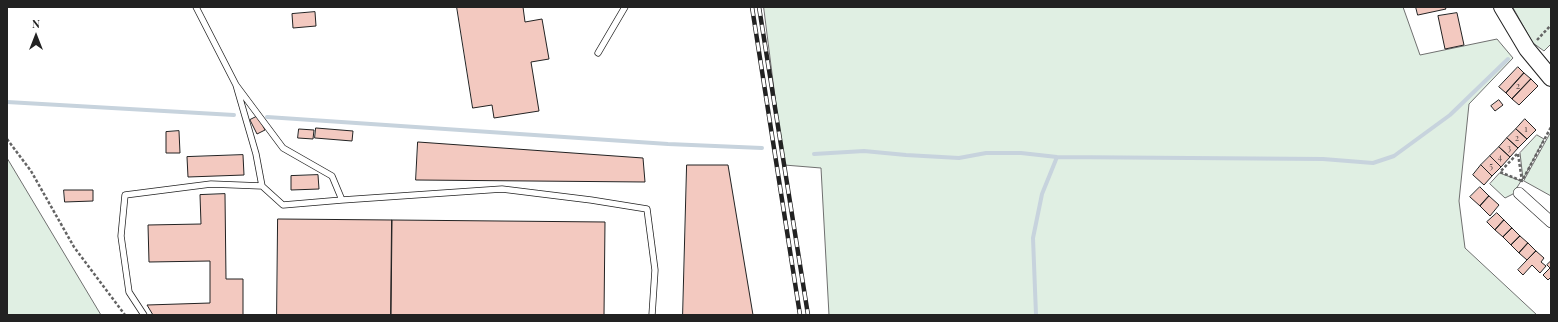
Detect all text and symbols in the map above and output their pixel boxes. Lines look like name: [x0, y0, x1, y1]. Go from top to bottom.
north arrow: [16, 16, 56, 56]
text: N: [32, 16, 40, 31]
house number: 2: [1516, 81, 1520, 91]
house number: 1: [1524, 124, 1528, 134]
house number: 2: [1515, 133, 1519, 143]
house number: 3: [1507, 143, 1511, 153]
house number: 4: [1498, 152, 1502, 162]
house number: 5: [1489, 161, 1493, 171]

